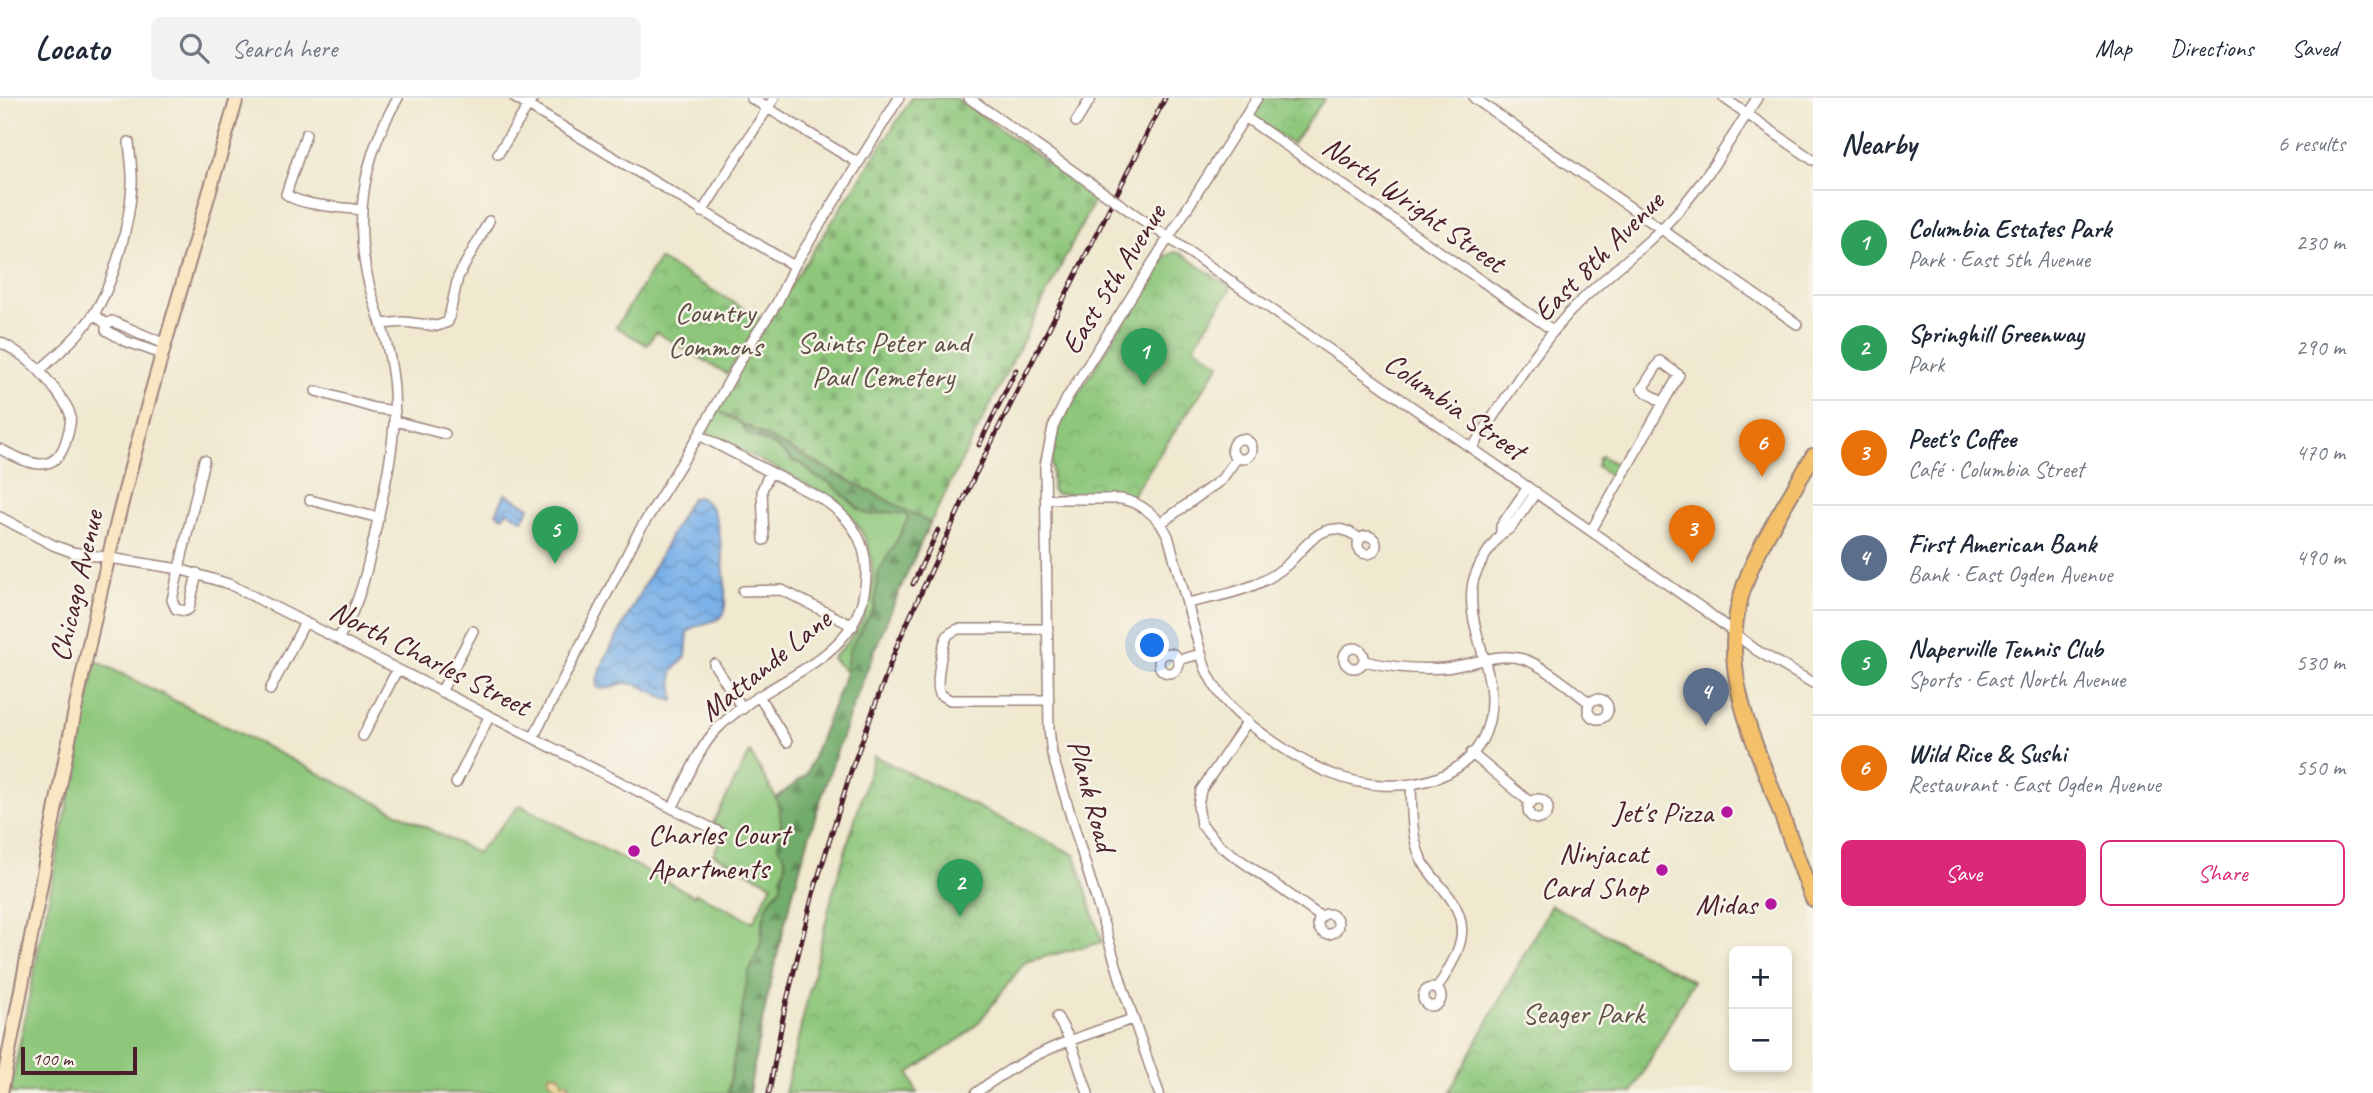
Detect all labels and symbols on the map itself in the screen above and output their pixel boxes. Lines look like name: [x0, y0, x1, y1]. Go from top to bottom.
street label: North Wright Street: [1315, 127, 1515, 283]
street label: East 8th Avenue: [1525, 181, 1673, 329]
street label: East 5th Avenue: [1052, 195, 1175, 361]
park label: Country Commons: [668, 293, 765, 365]
park label: Saints Peter and Paul Cemetery: [797, 323, 974, 395]
pin: 1: [1121, 328, 1167, 386]
street label: Columbia Street: [1377, 344, 1536, 471]
pin: 6: [1739, 419, 1785, 477]
street label: Chicago Avenue: [40, 505, 112, 665]
pin: 3: [1669, 505, 1715, 563]
pin: 5: [532, 506, 578, 564]
street label: North Charles Street: [324, 591, 539, 726]
street label: Mattande Lane: [692, 599, 840, 729]
your location: [1135, 628, 1169, 662]
pin: 4: [1683, 668, 1729, 726]
street label: Plank Road: [1059, 735, 1126, 859]
place label: Jet's Pizza: [1611, 793, 1715, 831]
marker: Jet's Pizza: [1719, 804, 1735, 820]
place label: Charles Court Apartments: [648, 815, 793, 887]
place label: Ninjacat Card Shop: [1541, 834, 1651, 906]
marker: Charles Court Apartments: [626, 843, 642, 859]
pin: 2: [937, 859, 983, 917]
marker: Ninjacat Card Shop: [1654, 862, 1670, 878]
place label: Midas: [1695, 885, 1760, 923]
marker: Midas: [1763, 896, 1779, 912]
park label: Seager Park: [1522, 994, 1646, 1032]
scale bar: [21, 1044, 136, 1076]

